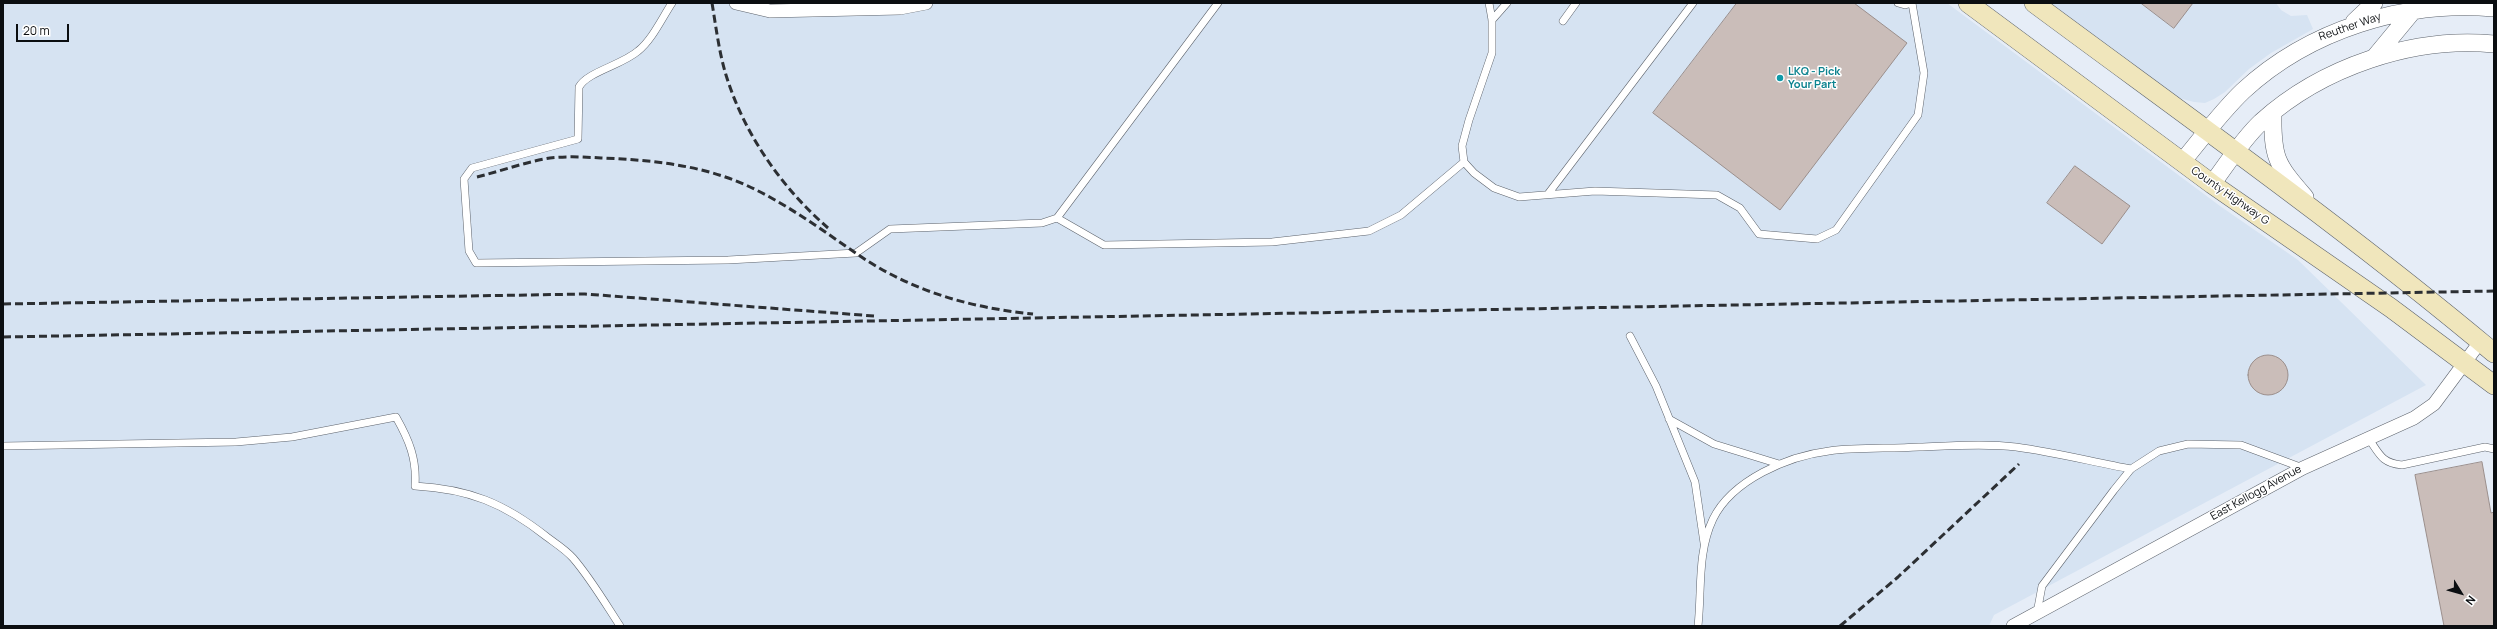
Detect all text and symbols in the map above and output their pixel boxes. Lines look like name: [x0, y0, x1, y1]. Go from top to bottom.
street label: Reuther Way: [2317, 10, 2383, 44]
scale bar: [18, 16, 71, 42]
text: 20 m: [23, 22, 50, 39]
place label: LKQ - Pick Your Part: [1788, 65, 1840, 91]
marker: LKQ - Pick Your Part: [1775, 73, 1785, 83]
street label: County Highway G: [2188, 164, 2272, 228]
street label: East Kellogg Avenue: [2208, 463, 2304, 523]
north arrow: [2441, 573, 2481, 613]
text: N: [2463, 593, 2479, 608]

